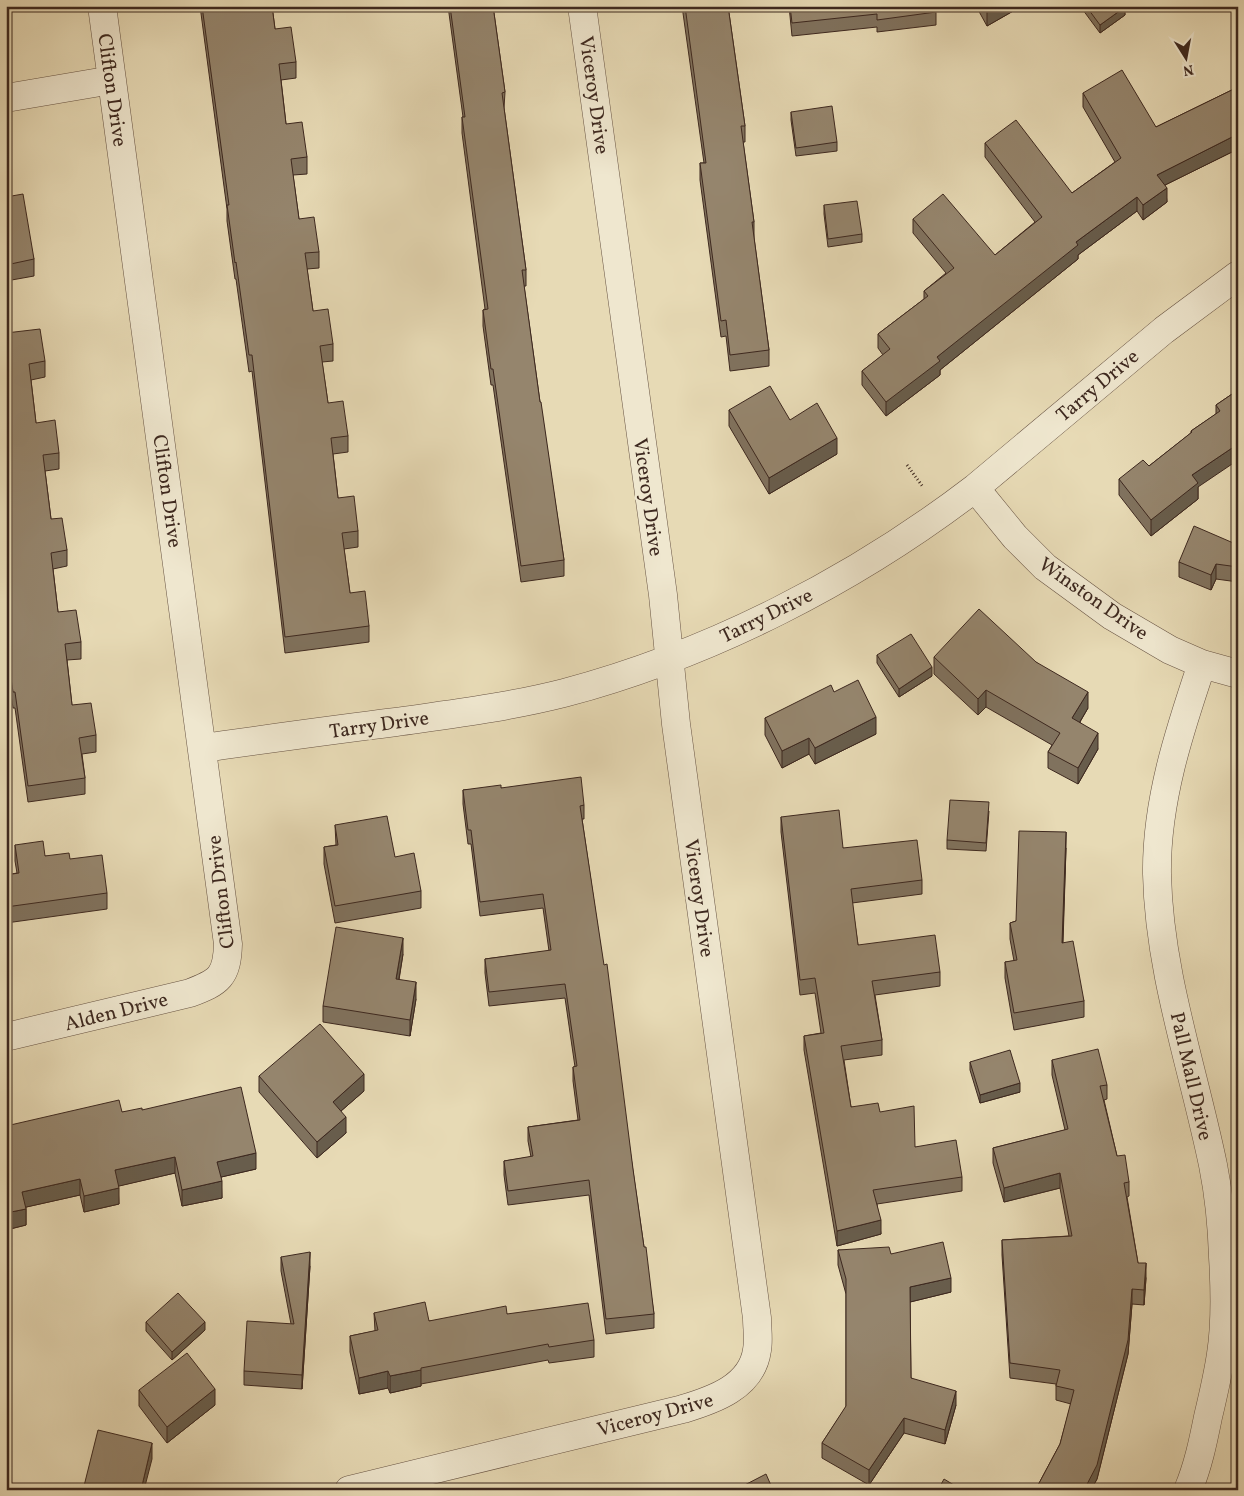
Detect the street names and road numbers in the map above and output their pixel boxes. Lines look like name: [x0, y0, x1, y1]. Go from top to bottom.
street label: Clifton Drive: [89, 32, 133, 149]
street label: Viceroy Drive: [571, 34, 615, 156]
street label: Tarry Drive: [1051, 344, 1146, 429]
street label: Clifton Drive: [144, 433, 188, 550]
street label: Viceroy Drive: [625, 436, 669, 558]
street label: Winston Drive: [1032, 551, 1153, 648]
street label: Tarry Drive: [716, 582, 818, 651]
street label: Tarry Drive: [328, 705, 431, 747]
street label: Clifton Drive: [201, 833, 243, 950]
street label: Viceroy Drive: [676, 837, 720, 959]
street label: Alden Drive: [62, 987, 171, 1039]
street label: Pall Mall Drive: [1162, 1010, 1218, 1143]
street label: Viceroy Drive: [594, 1387, 717, 1445]

